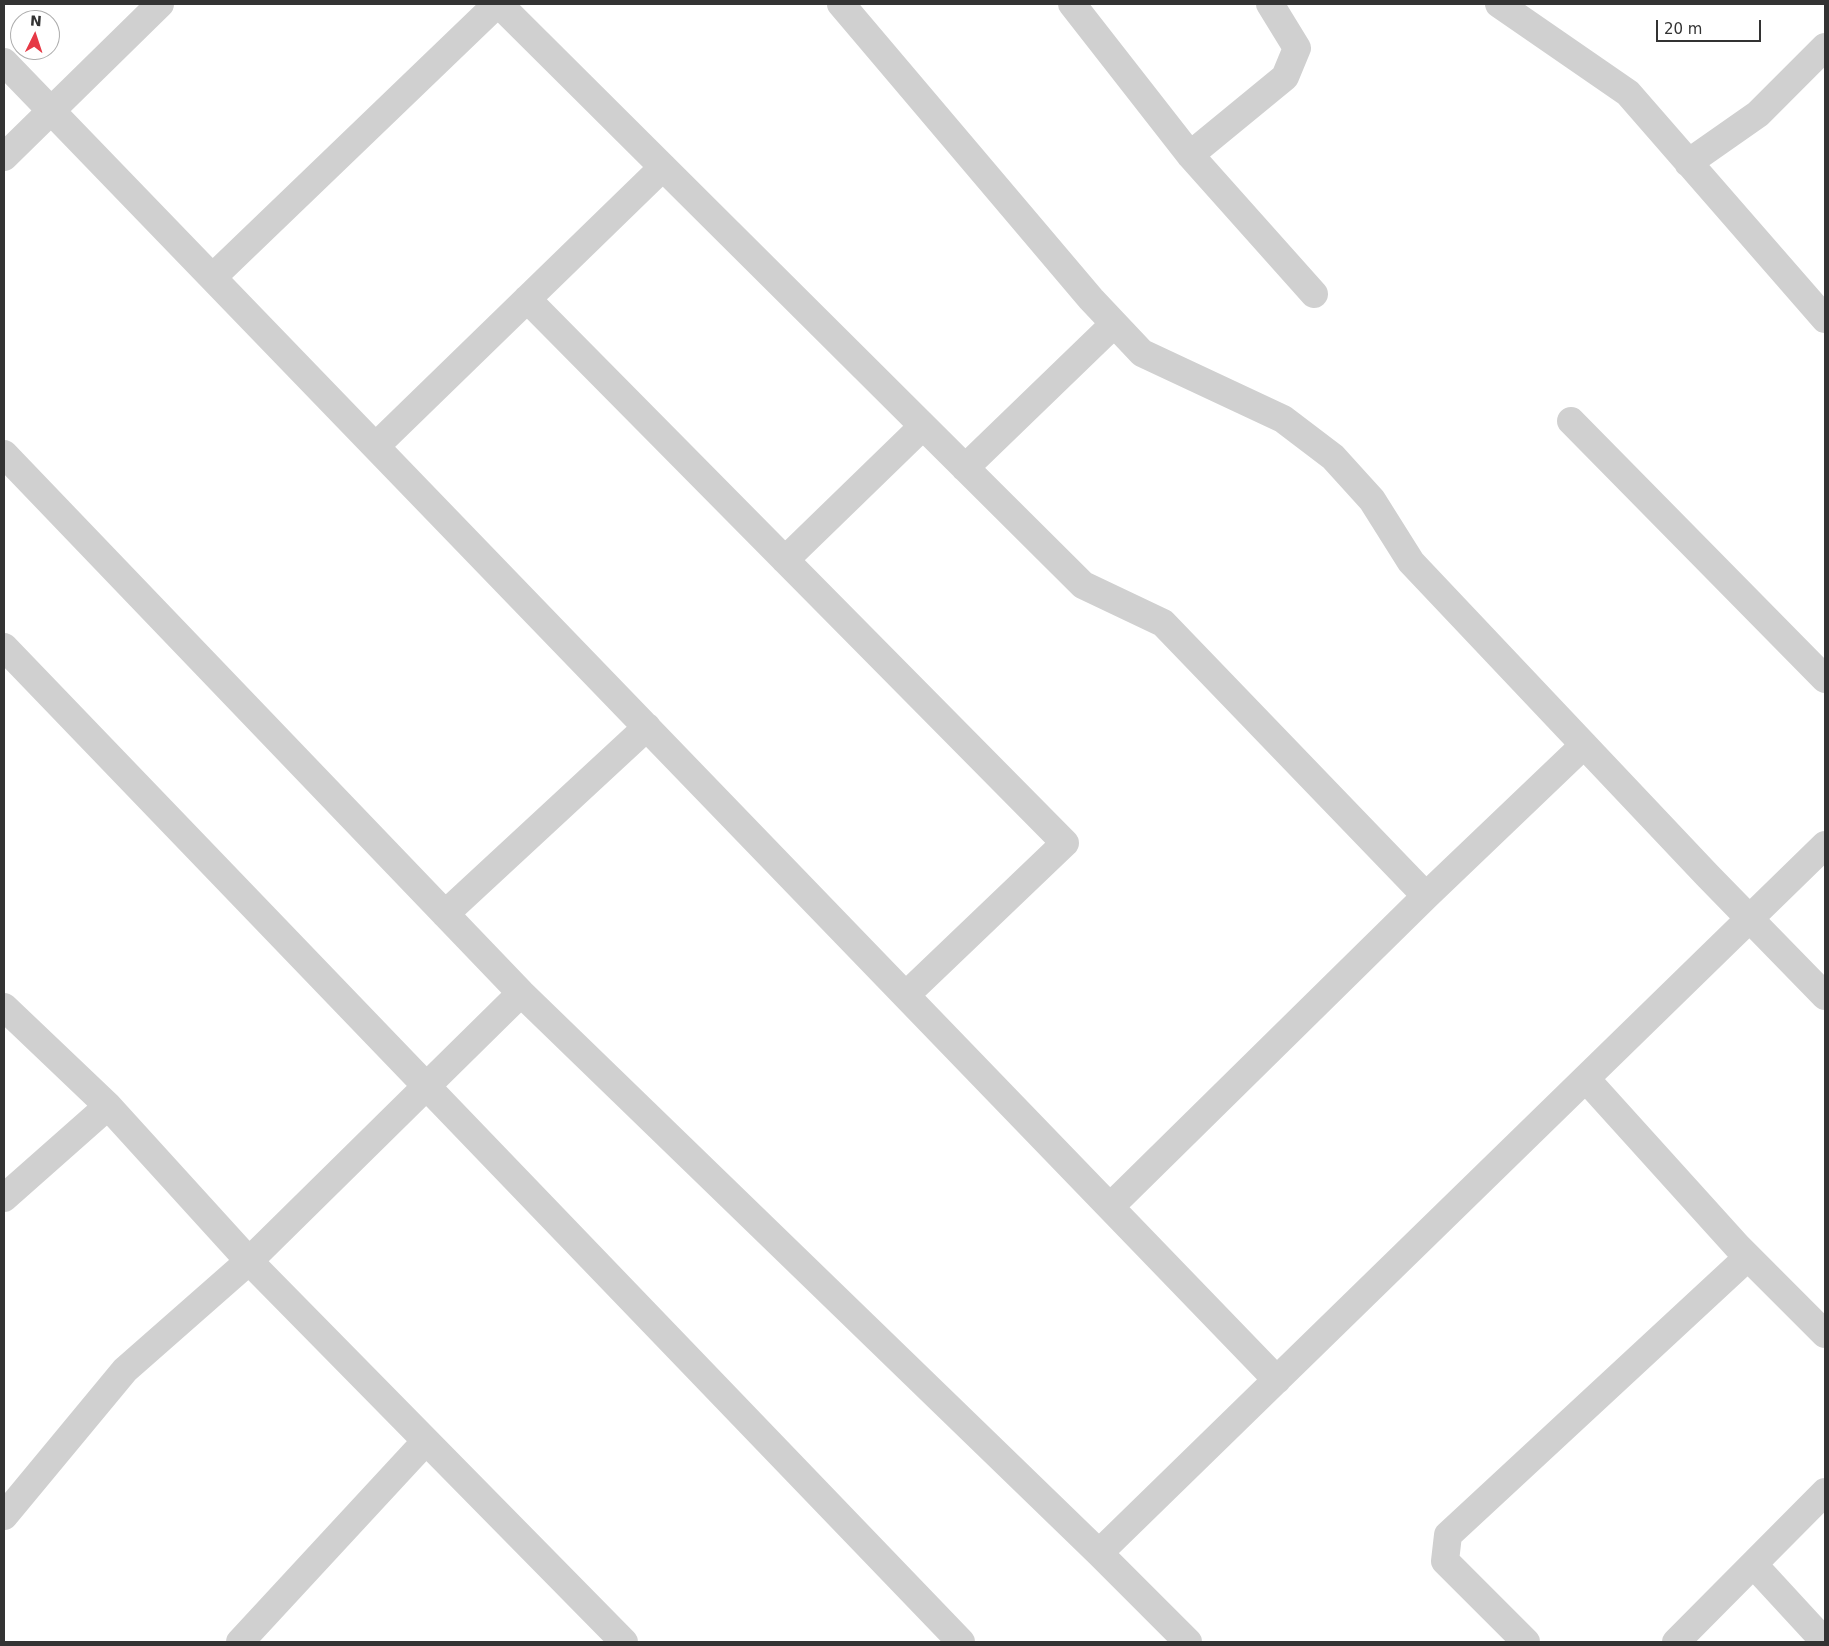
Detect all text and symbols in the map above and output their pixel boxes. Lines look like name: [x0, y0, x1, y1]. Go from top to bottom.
north arrow: [10, 10, 60, 60]
scale bar: [1659, 10, 1764, 42]
text: N: [30, 13, 42, 29]
text: 20 m: [1664, 20, 1702, 38]

